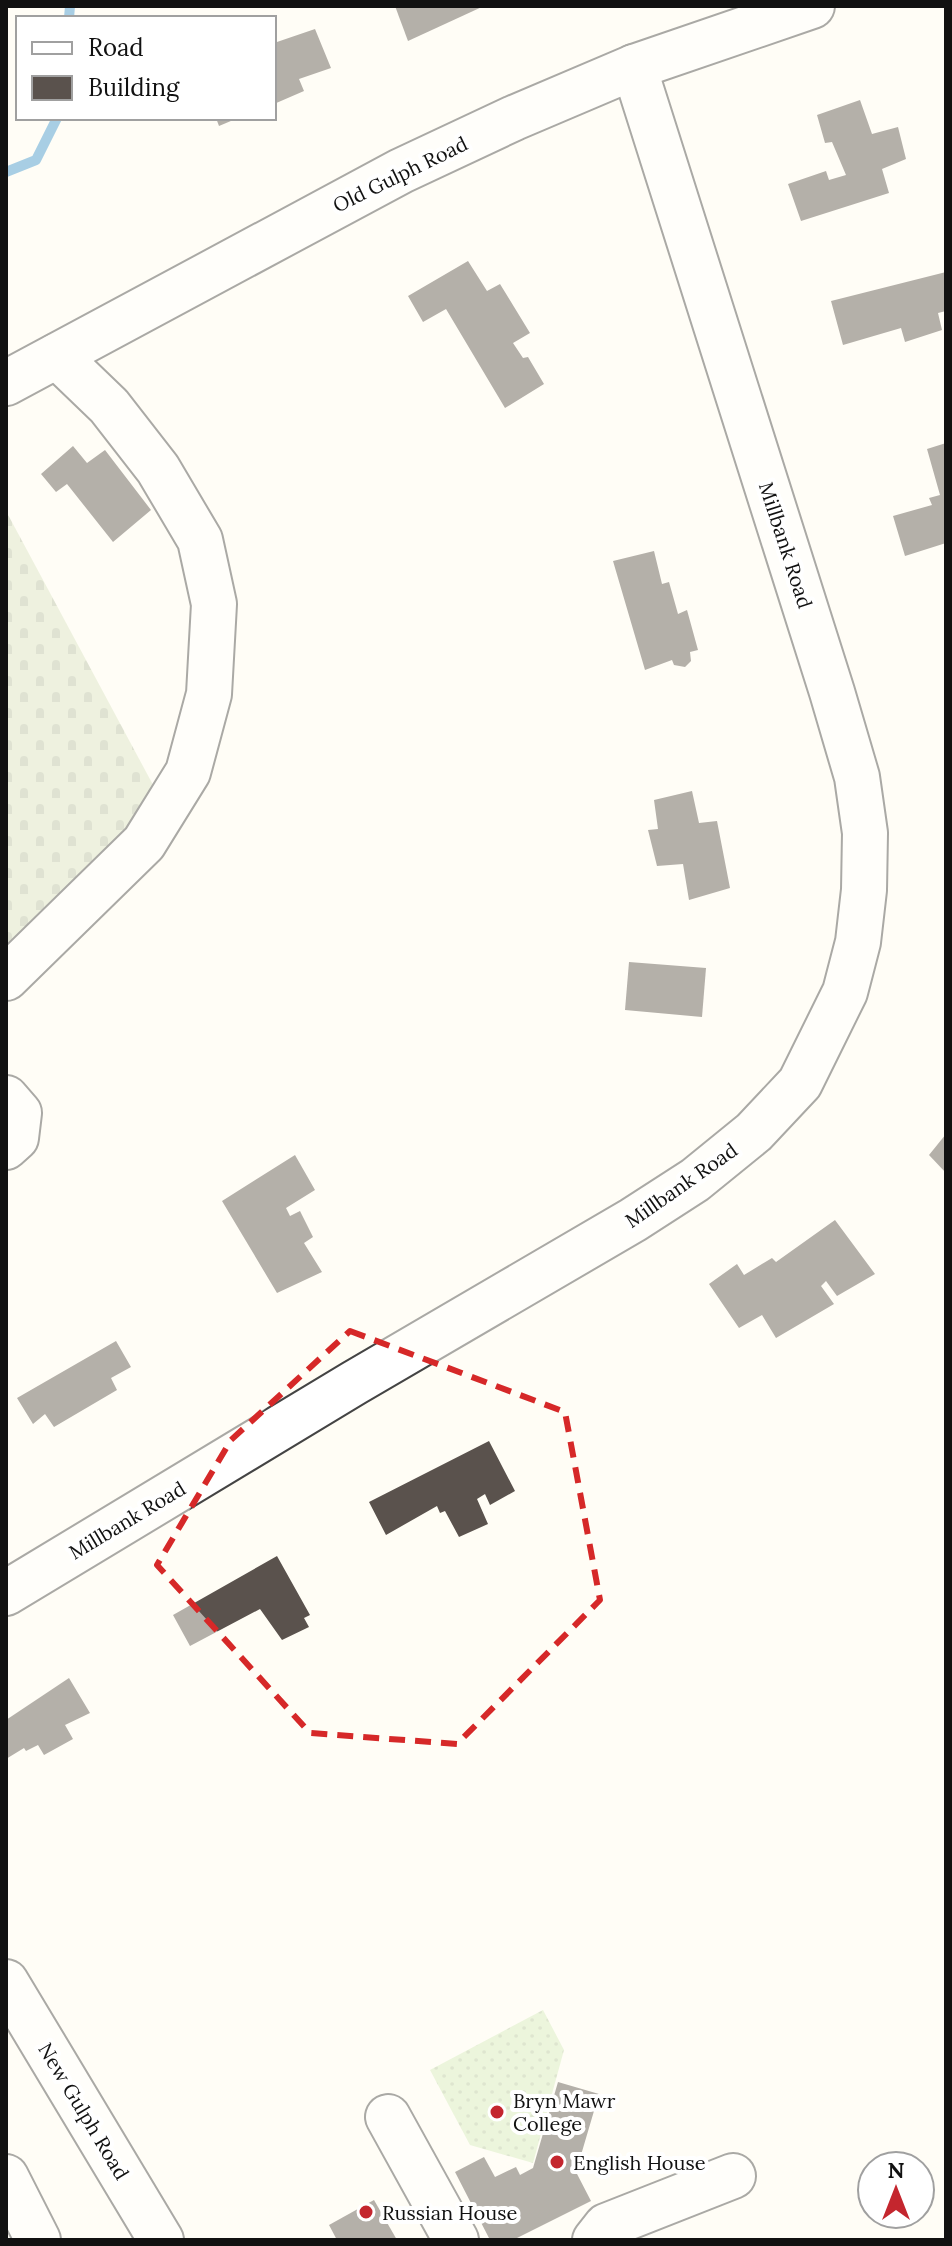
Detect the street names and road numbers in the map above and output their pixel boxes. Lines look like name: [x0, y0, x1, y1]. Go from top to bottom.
street label: Old Gulph Road: [329, 131, 471, 217]
street label: Millbank Road: [754, 479, 818, 611]
street label: Millbank Road: [620, 1137, 742, 1233]
street label: Millbank Road: [64, 1475, 190, 1565]
street label: New Gulph Road: [33, 2038, 135, 2184]

